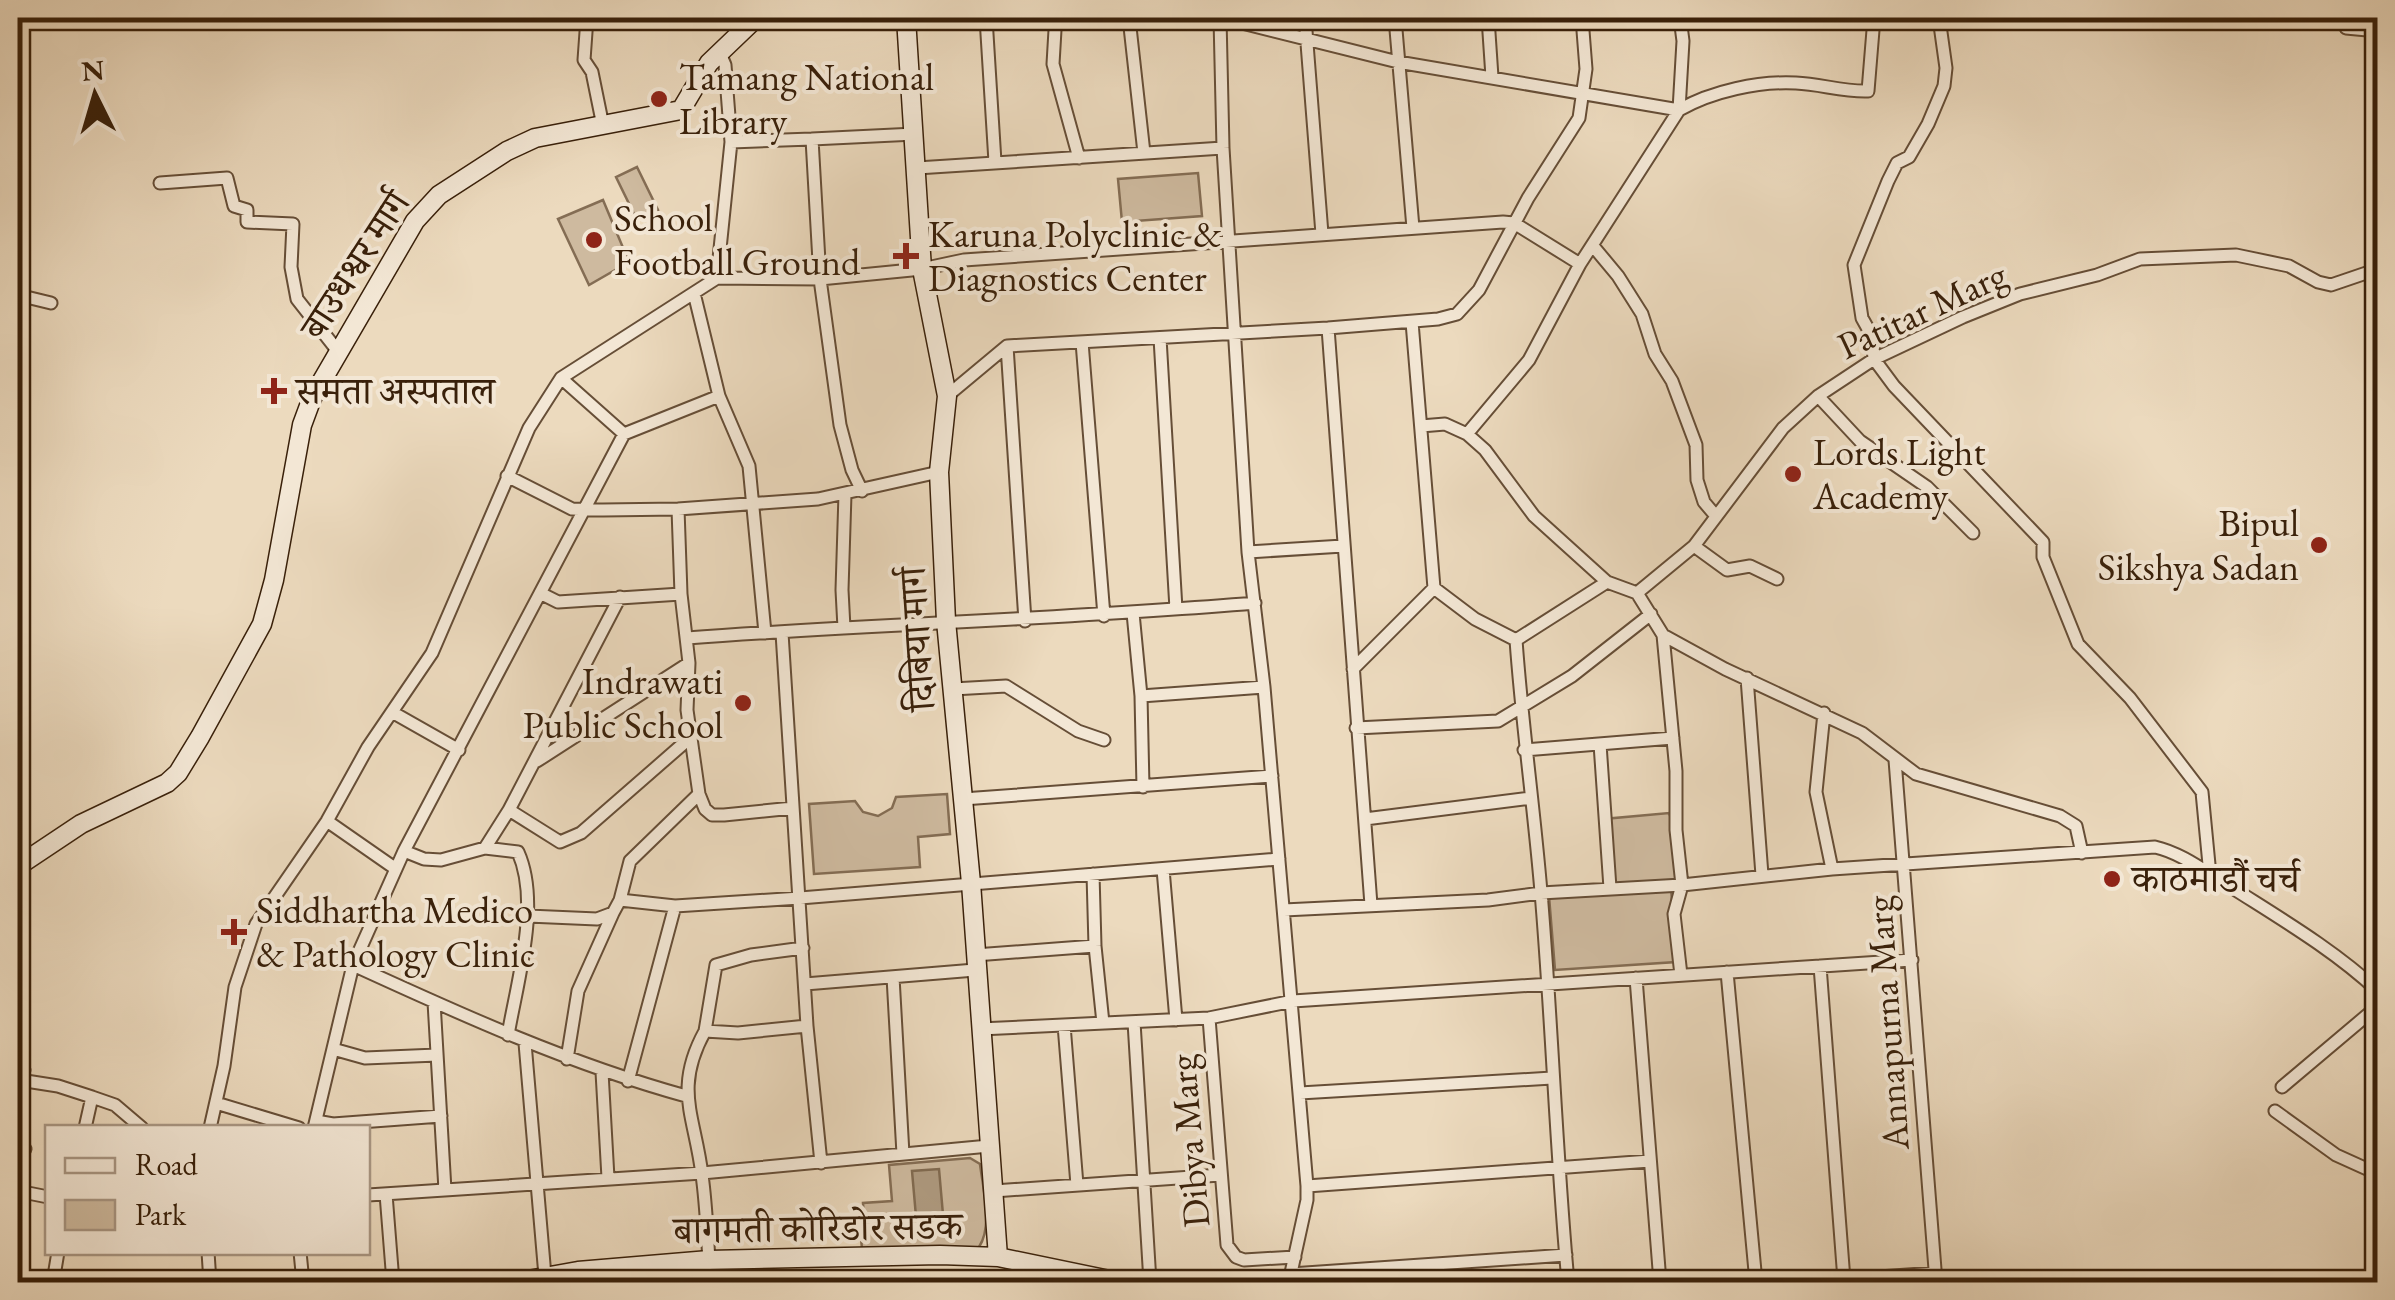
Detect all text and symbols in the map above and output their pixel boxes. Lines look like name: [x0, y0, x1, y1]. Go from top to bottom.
north arrow: [45, 45, 145, 145]
text: N: [80, 51, 106, 89]
place label: Tamang National Library: [679, 52, 934, 145]
marker: Tamang National Library: [648, 88, 670, 110]
street label: बाउधश्वर मार्ग: [287, 180, 422, 350]
place label: School Football Ground: [614, 193, 861, 286]
place label: Karuna Polyclinic & Diagnostics Center: [928, 209, 1222, 302]
marker: School Football Ground: [583, 229, 605, 251]
marker: Karuna Polyclinic & Diagnostics Center: [893, 243, 919, 269]
street label: Patitar Marg: [1830, 249, 2014, 370]
place label: समता अस्पताल: [294, 366, 497, 415]
marker: समता अस्पताल: [261, 378, 287, 404]
place label: Lords Light Academy: [1812, 427, 1985, 520]
marker: Lords Light Academy: [1782, 463, 1804, 485]
place label: Bipul Sikshya Sadan: [2098, 498, 2299, 591]
marker: Bipul Sikshya Sadan: [2308, 534, 2330, 556]
street label: दिबिया मार्ग: [887, 563, 946, 715]
place label: Indrawati Public School: [523, 656, 723, 749]
marker: Indrawati Public School: [732, 692, 754, 714]
place label: काठमाडौं चर्च: [2130, 854, 2302, 903]
marker: काठमाडौं चर्च: [2101, 868, 2123, 890]
place label: Siddhartha Medico & Pathology Clinic: [256, 885, 535, 978]
street label: Annapurna Marg: [1853, 894, 1920, 1153]
marker: Siddhartha Medico & Pathology Clinic: [221, 919, 247, 945]
street label: Dibya Marg: [1157, 1052, 1220, 1229]
legend: [45, 1125, 370, 1255]
text: Road: [135, 1145, 199, 1184]
text: Park: [135, 1195, 187, 1234]
street label: बागमती कोरिडोर सडक: [671, 1200, 965, 1255]

